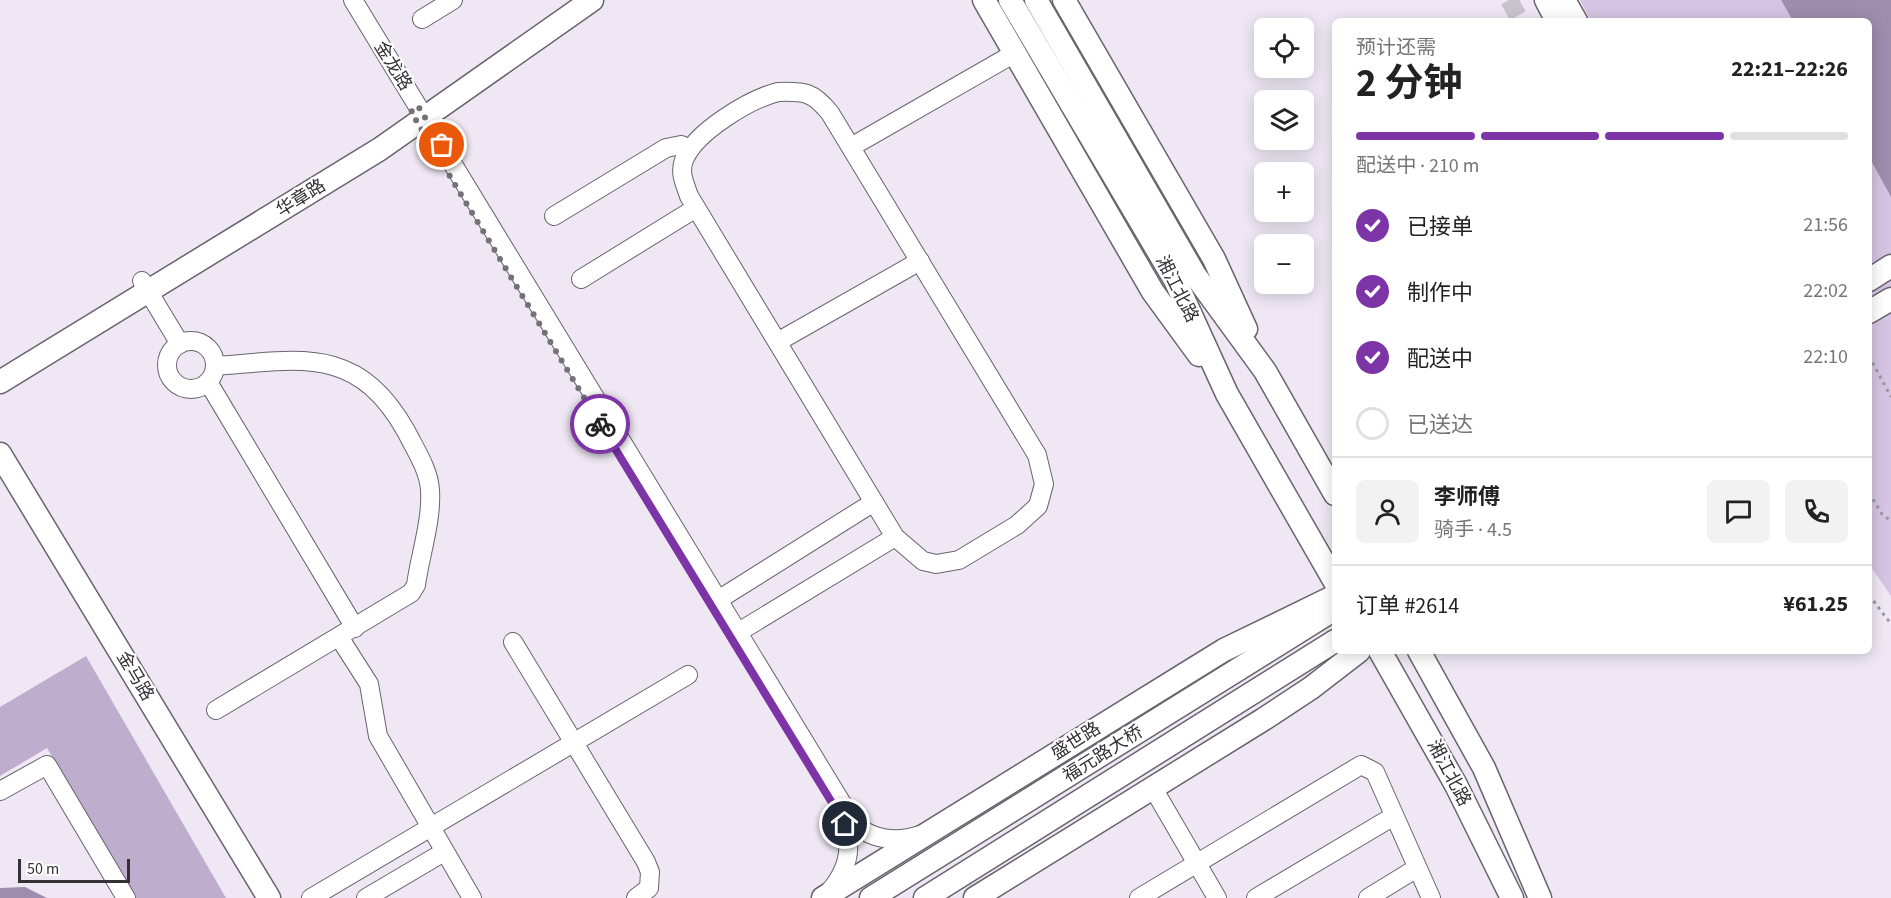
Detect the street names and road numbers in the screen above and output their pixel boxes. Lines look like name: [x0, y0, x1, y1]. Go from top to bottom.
street label: 金龙路: [368, 36, 418, 96]
street label: 华章路: [271, 173, 331, 223]
street label: 湘江北路: [1150, 251, 1204, 327]
street label: 金马路: [110, 646, 160, 706]
street label: 盛世路: [1046, 716, 1106, 766]
street label: 福元路大桥: [1058, 720, 1148, 788]
street label: 湘江北路: [1421, 735, 1477, 811]

